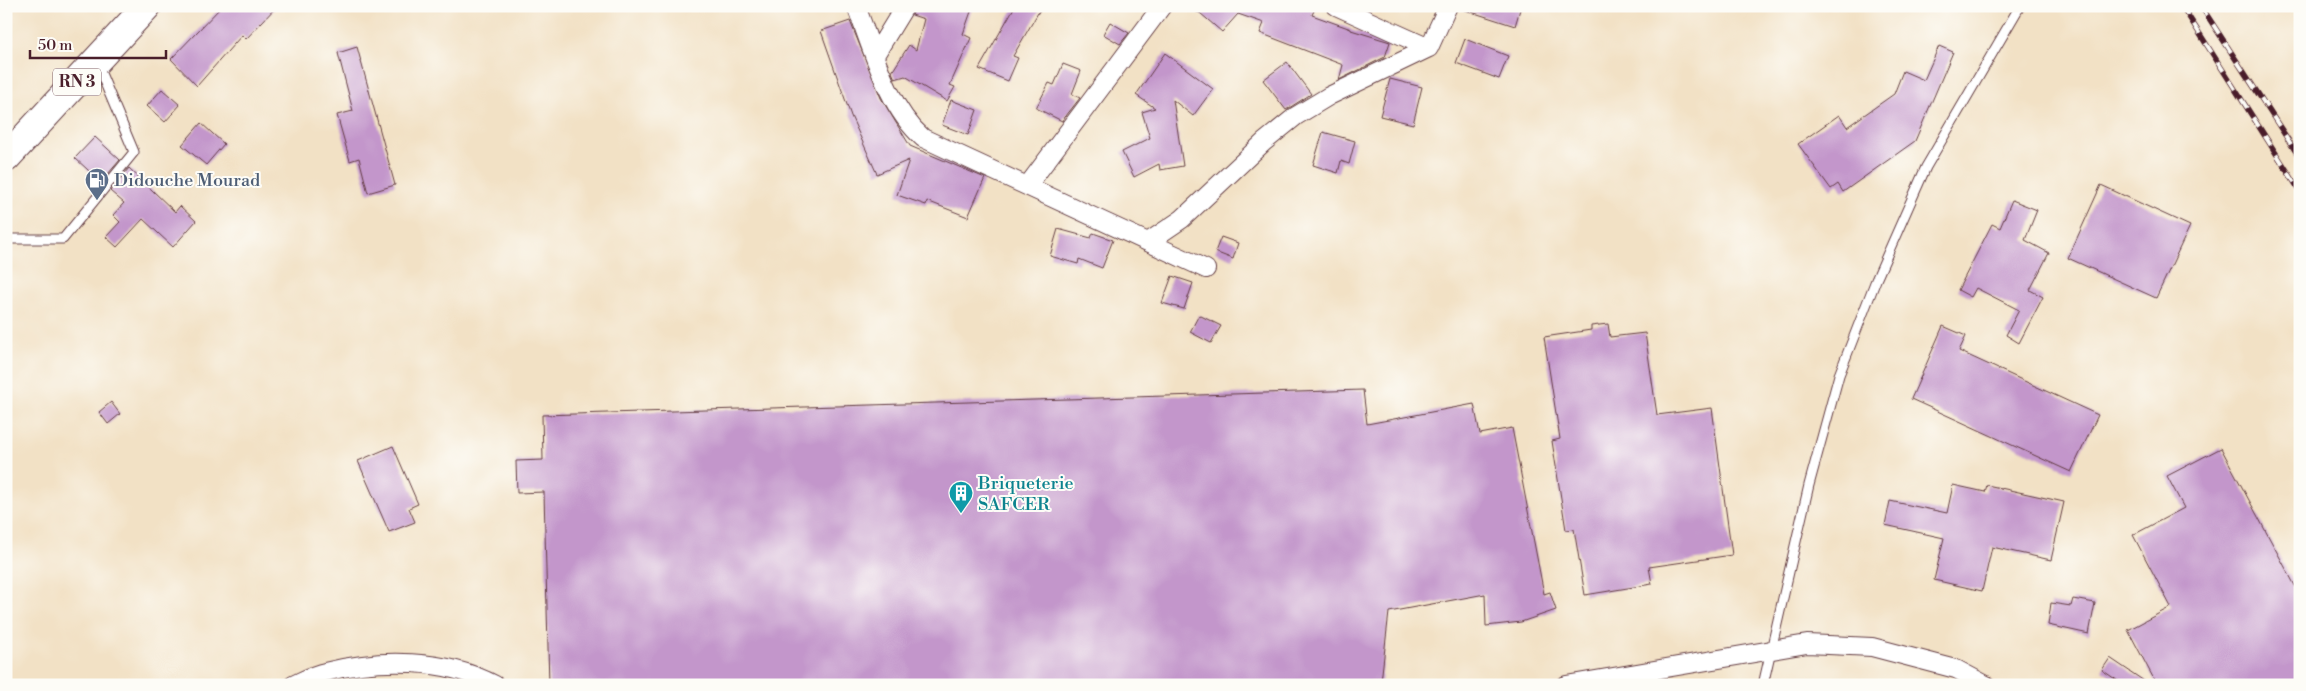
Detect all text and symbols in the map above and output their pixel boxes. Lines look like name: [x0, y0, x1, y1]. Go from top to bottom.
scale bar: [30, 28, 166, 60]
text: 50 m: [38, 36, 72, 55]
road number: RN 3: [53, 68, 101, 95]
fuel station icon: Didouche Mourad: [84, 167, 110, 201]
place label: Didouche Mourad: [114, 169, 261, 192]
place label: Briqueterie SAFCER: [977, 472, 1074, 516]
building icon: Briqueterie SAFCER: [948, 480, 974, 514]

